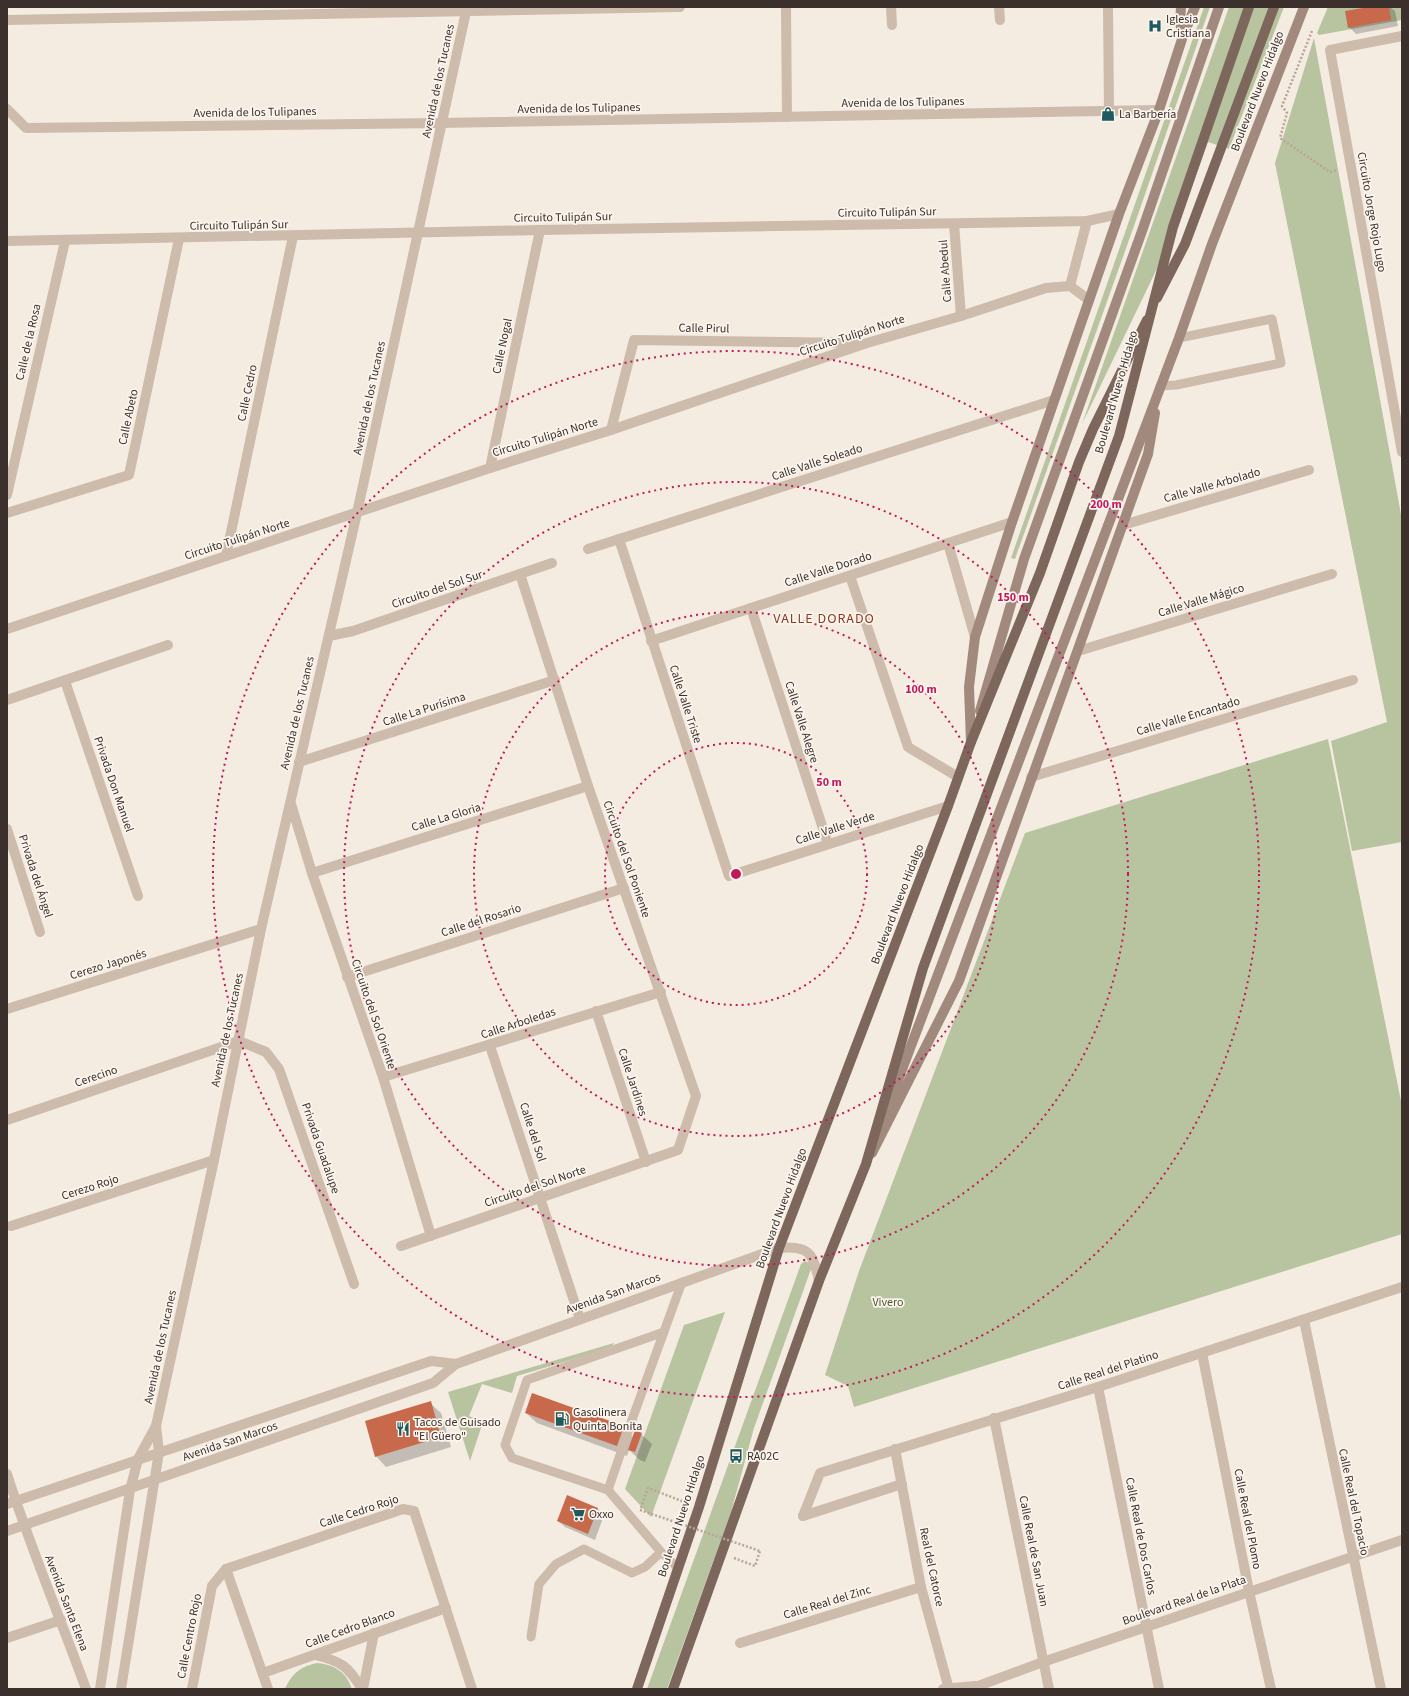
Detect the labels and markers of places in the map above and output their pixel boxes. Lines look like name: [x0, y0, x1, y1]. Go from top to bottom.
place label: Iglesia Cristiana: [1166, 11, 1210, 42]
hospital icon: Iglesia Cristiana: [1147, 18, 1163, 34]
shop icon: La Barbería: [1100, 106, 1116, 122]
place label: La Barbería: [1119, 106, 1176, 123]
centre of rings: [729, 867, 743, 881]
place label: Gasolinera Quinta Bonita: [573, 1404, 642, 1435]
fuel station icon: Gasolinera Quinta Bonita: [554, 1411, 570, 1427]
place label: Tacos de Guisado "El Güero": [414, 1414, 501, 1445]
restaurant icon: Tacos de Guisado "El Güero": [395, 1421, 411, 1437]
bus stop icon: RA02C: [728, 1448, 744, 1464]
place label: RA02C: [747, 1448, 779, 1465]
supermarket icon: Oxxo: [570, 1506, 586, 1522]
place label: Oxxo: [589, 1506, 614, 1523]

